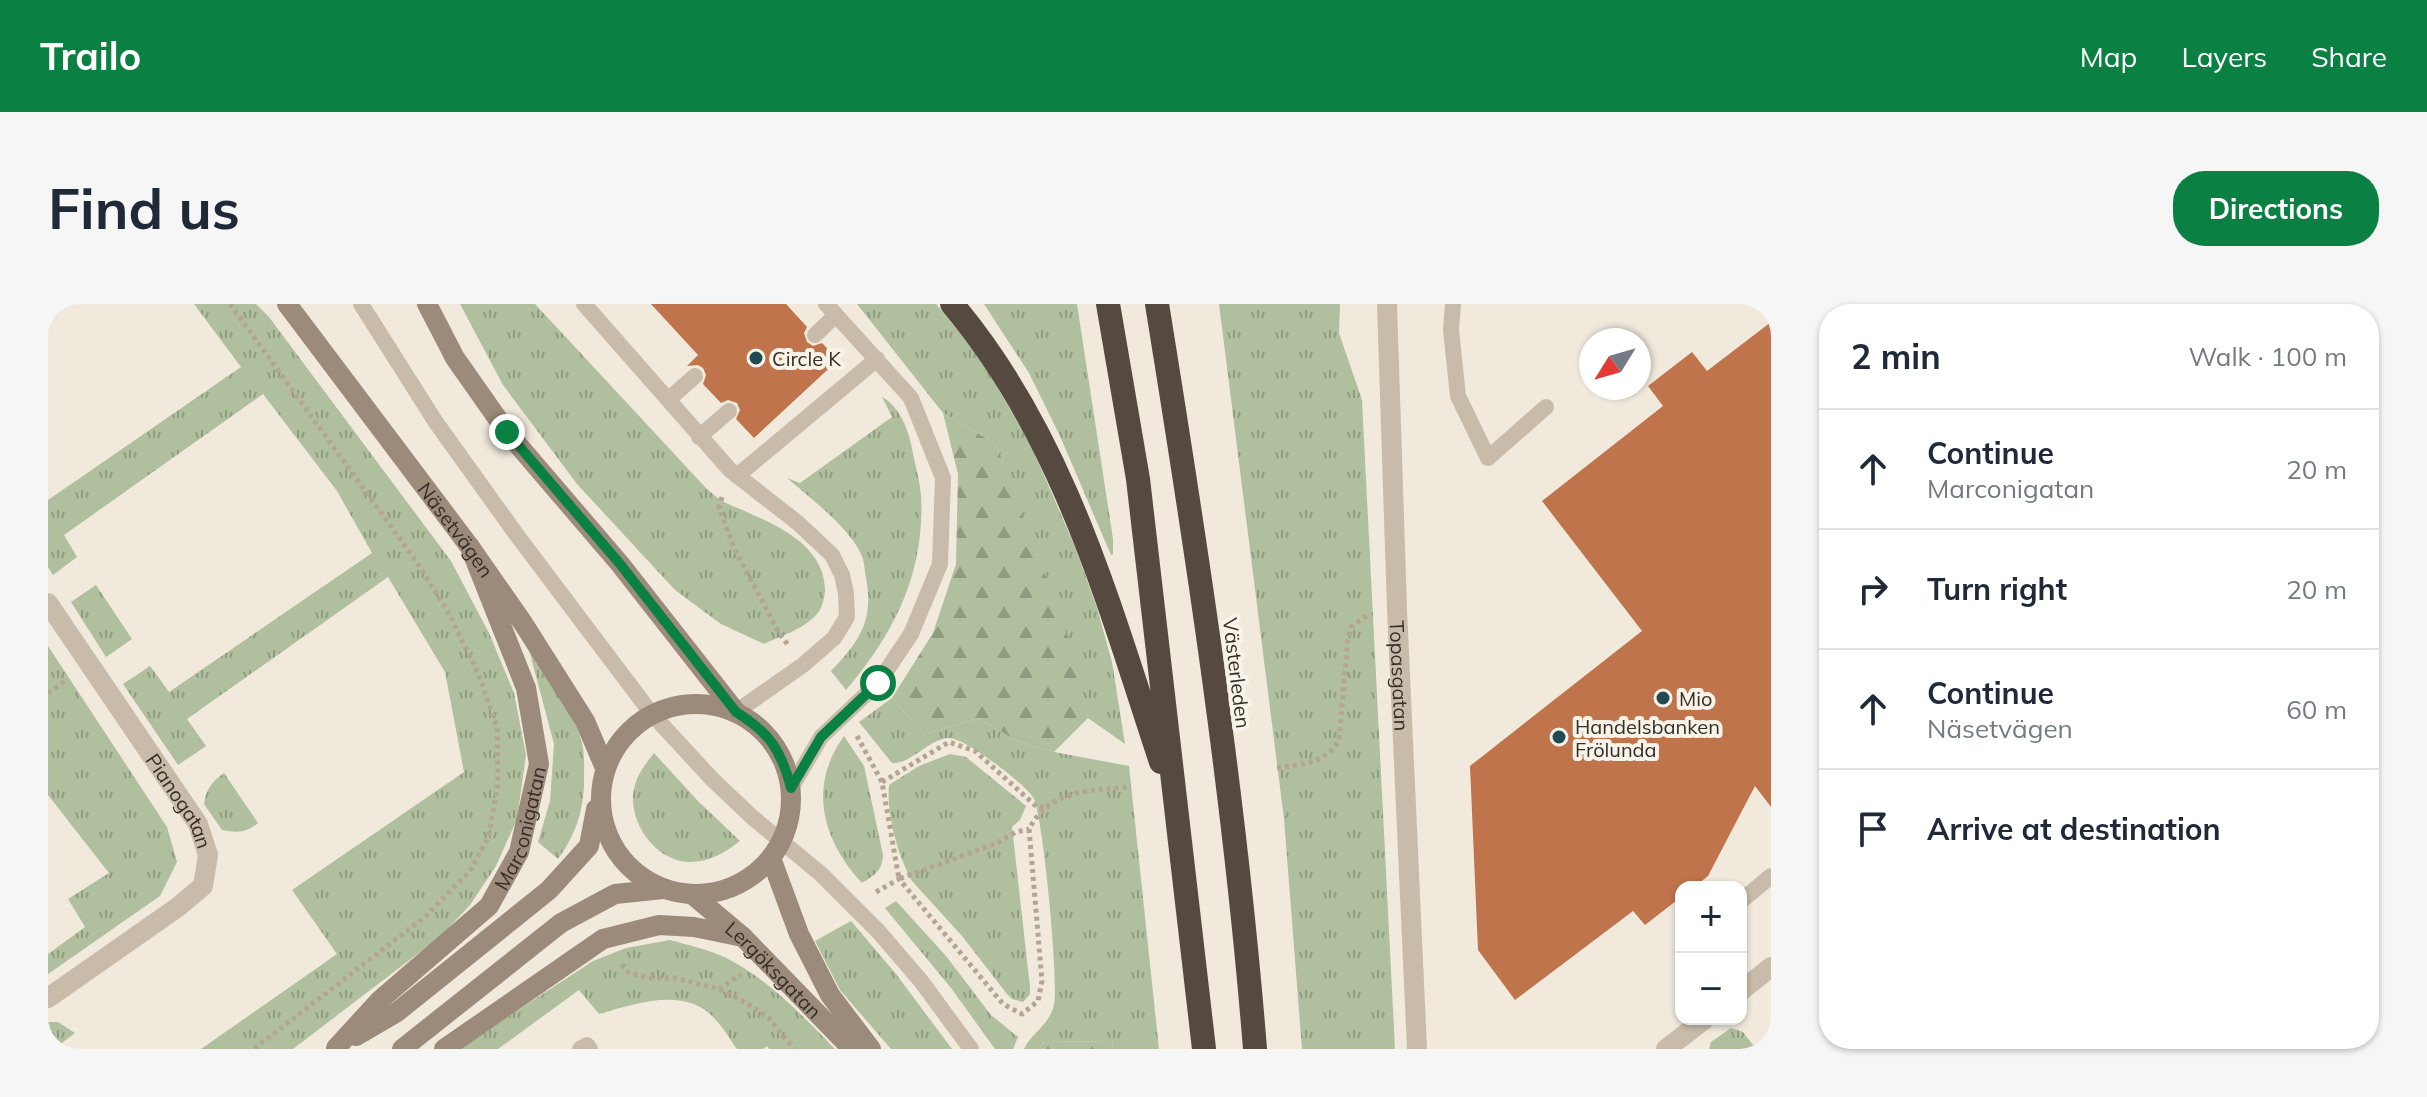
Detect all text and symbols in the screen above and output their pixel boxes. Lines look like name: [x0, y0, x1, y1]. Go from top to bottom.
text: Trailo: [40, 32, 141, 80]
text: Map: [2080, 39, 2137, 74]
text: Layers: [2181, 39, 2267, 74]
text: Share: [2311, 39, 2387, 74]
button: Directions: [2173, 171, 2379, 246]
text: Find us: [48, 173, 240, 243]
north arrow: [1579, 328, 1651, 400]
text: 2 min: [1851, 335, 1941, 378]
text: Walk · 100 m: [2188, 340, 2347, 373]
place label: Circle K: [772, 346, 841, 371]
marker: Circle K: [747, 349, 765, 367]
route end: [489, 414, 525, 450]
text: Continue: [1927, 434, 2054, 472]
icon: ahead: [1851, 447, 1895, 491]
text: 20 m: [2286, 453, 2347, 486]
text: Marconigatan: [1927, 472, 2094, 505]
street label: Näsetvägen: [413, 477, 500, 582]
icon: right: [1851, 567, 1895, 611]
text: Turn right: [1927, 570, 2067, 608]
text: 20 m: [2286, 573, 2347, 606]
street label: Västerleden: [1218, 616, 1256, 730]
street label: Topasgatan: [1385, 620, 1415, 732]
route start: [860, 665, 896, 701]
text: Continue: [1927, 674, 2054, 712]
place label: Mio: [1679, 686, 1712, 711]
icon: ahead: [1851, 687, 1895, 731]
marker: Mio: [1654, 689, 1672, 707]
text: 60 m: [2286, 693, 2347, 726]
text: Näsetvägen: [1927, 712, 2073, 745]
place label: Handelsbanken Frölunda: [1575, 714, 1720, 762]
marker: Handelsbanken Frölunda: [1550, 728, 1568, 746]
street label: Pianogatan: [141, 748, 218, 851]
street label: Marconigatan: [488, 764, 551, 894]
icon: arrive: [1851, 807, 1895, 851]
text: Arrive at destination: [1927, 810, 2221, 848]
map controls: [1675, 881, 1747, 1025]
button: +: [1675, 881, 1747, 953]
street label: Lergöksgatan: [720, 915, 827, 1023]
button: −: [1675, 953, 1747, 1025]

